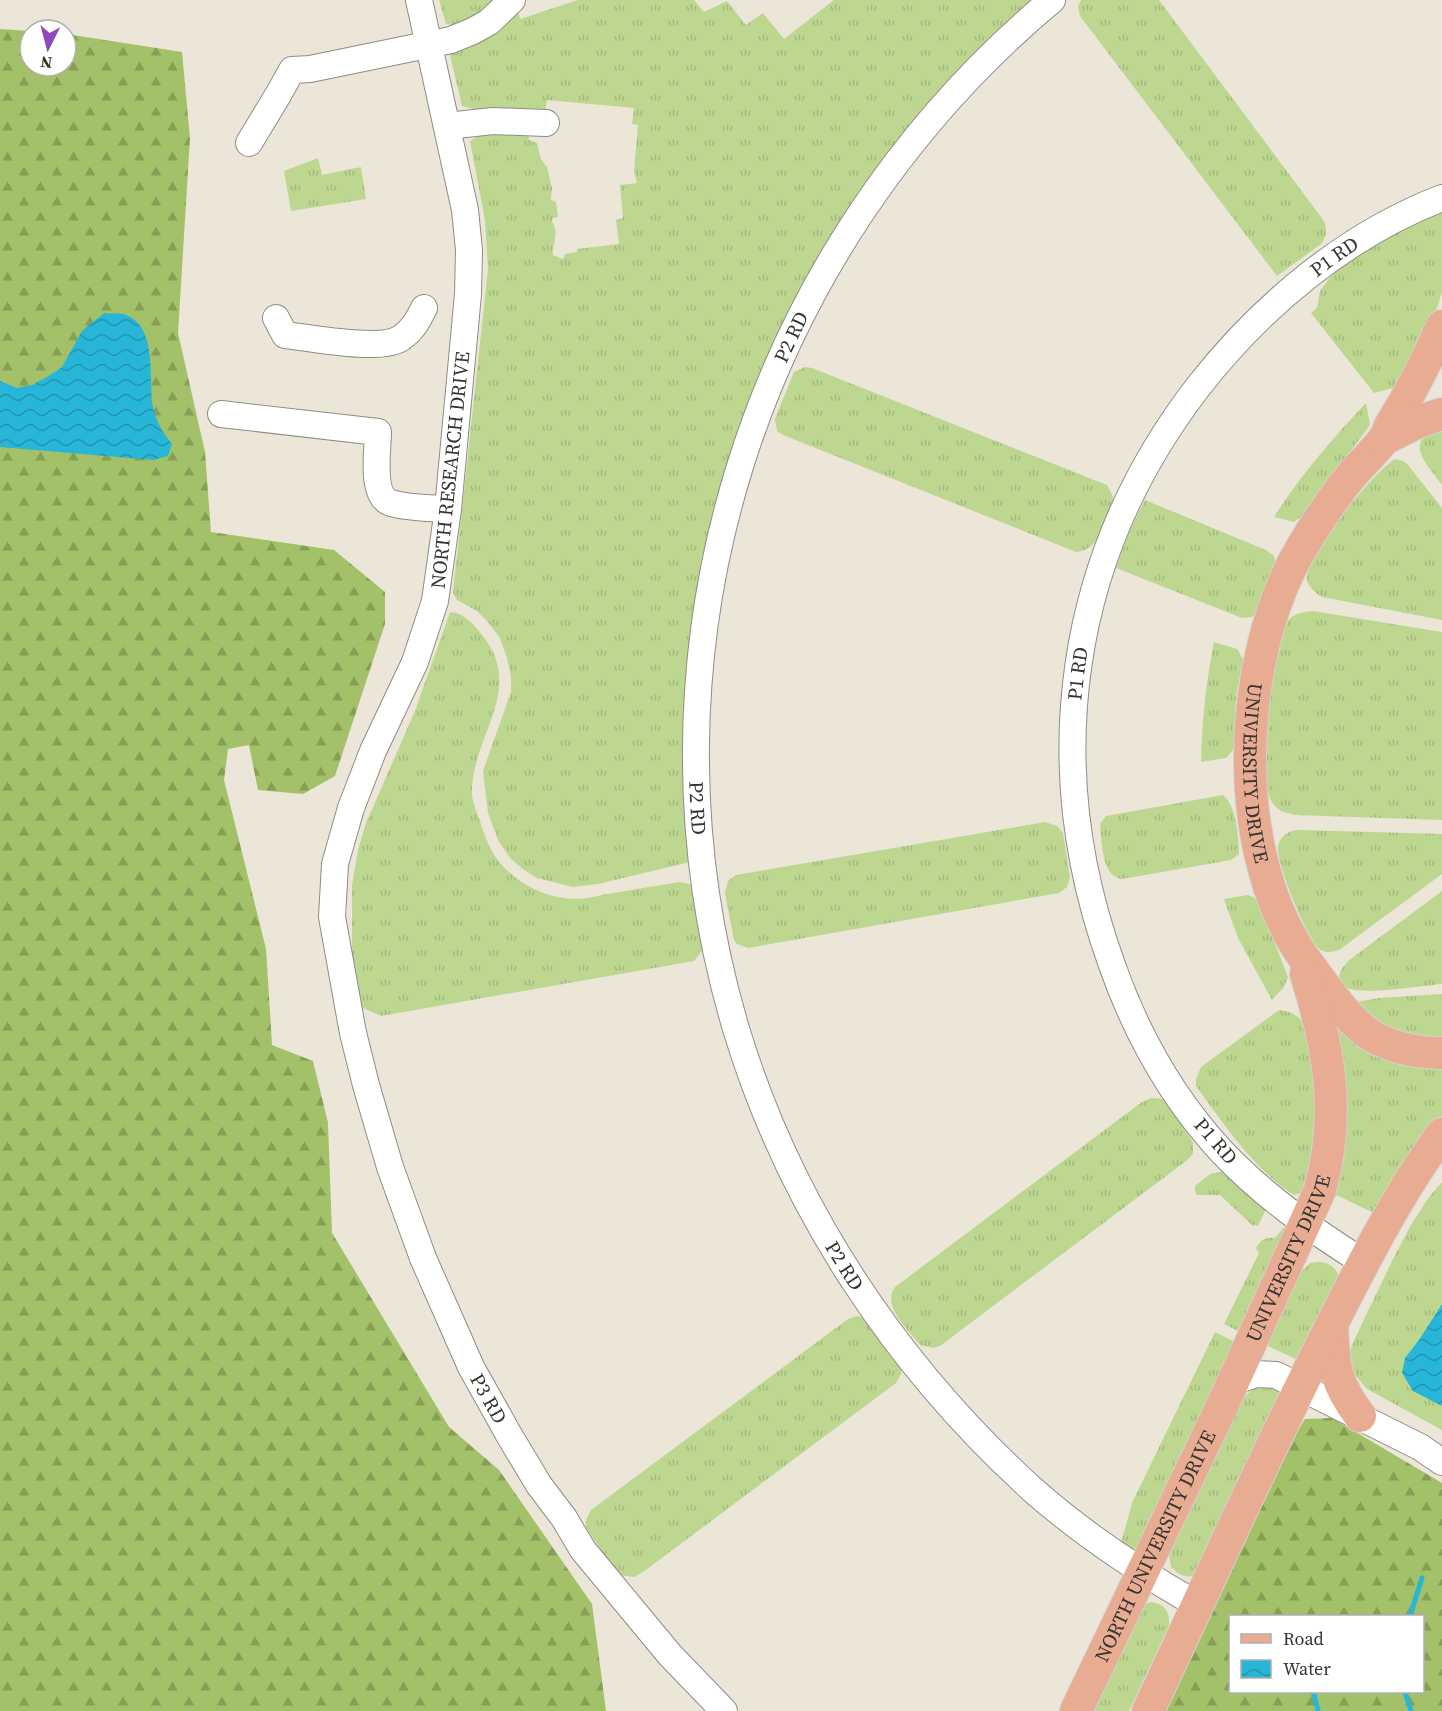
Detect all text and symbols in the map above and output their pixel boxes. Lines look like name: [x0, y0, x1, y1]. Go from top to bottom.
north arrow: [18, 18, 78, 78]
text: N: [39, 51, 53, 74]
street label: P1 RD: [1304, 230, 1364, 283]
street label: P2 RD: [767, 307, 815, 367]
street label: NORTH RESEARCH DRIVE: [424, 350, 476, 590]
street label: P1 RD: [1060, 645, 1095, 702]
street label: UNIVERSITY DRIVE: [1236, 681, 1276, 866]
street label: P2 RD: [682, 781, 713, 836]
street label: P1 RD: [1188, 1112, 1244, 1170]
street label: UNIVERSITY DRIVE: [1239, 1172, 1337, 1347]
street label: P2 RD: [818, 1236, 871, 1296]
street label: P3 RD: [463, 1368, 514, 1429]
street label: NORTH UNIVERSITY DRIVE: [1088, 1425, 1222, 1666]
legend: [1229, 1615, 1424, 1693]
text: Road: [1283, 1626, 1324, 1651]
text: Water: [1283, 1656, 1331, 1681]

